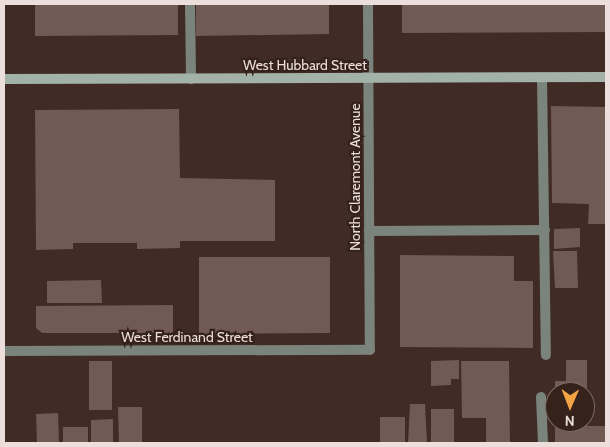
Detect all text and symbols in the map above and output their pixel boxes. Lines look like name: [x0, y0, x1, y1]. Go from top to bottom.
street label: West Hubbard Street: [243, 57, 367, 73]
street label: North Claremont Avenue: [347, 103, 363, 251]
street label: West Ferdinand Street: [121, 329, 253, 345]
north arrow: [545, 382, 595, 432]
text: N: [565, 412, 575, 430]

